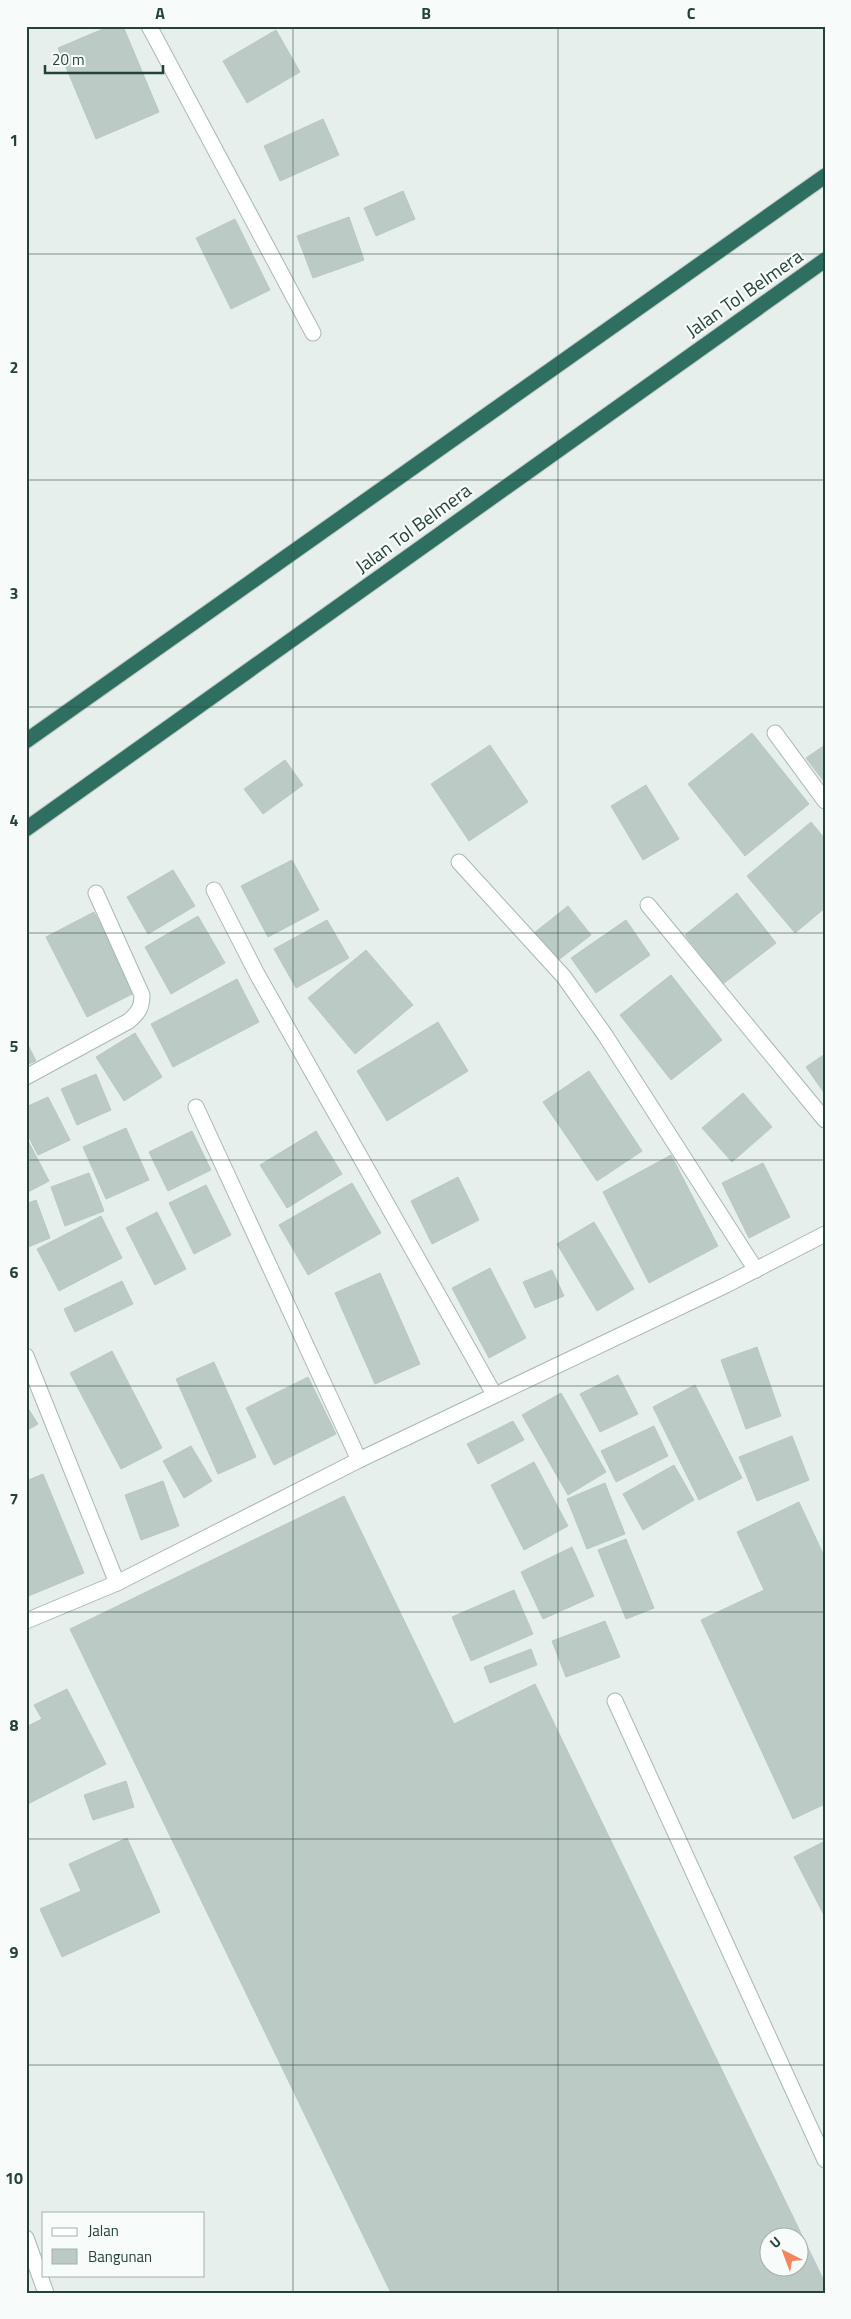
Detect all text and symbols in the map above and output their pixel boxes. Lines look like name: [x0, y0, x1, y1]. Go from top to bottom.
text: A: [155, 1, 165, 25]
text: B: [421, 1, 431, 25]
text: C: [687, 1, 696, 25]
scale bar: [45, 42, 162, 74]
text: 20 m: [52, 48, 85, 71]
text: 1: [10, 128, 18, 152]
street label: Jalan Tol Belmera: [679, 241, 809, 344]
text: 2: [10, 355, 18, 379]
street label: Jalan Tol Belmera: [349, 475, 477, 580]
text: 3: [10, 581, 18, 605]
text: 4: [10, 808, 19, 832]
text: 5: [10, 1034, 19, 1058]
text: 6: [10, 1260, 19, 1284]
text: 7: [10, 1487, 18, 1511]
text: 8: [10, 1713, 19, 1737]
text: 9: [10, 1940, 19, 1964]
text: 10: [5, 2166, 23, 2190]
legend: [42, 2212, 205, 2276]
text: Jalan: [88, 2219, 119, 2242]
north arrow: [758, 2226, 808, 2276]
text: U: [765, 2231, 785, 2253]
text: Bangunan: [88, 2245, 152, 2268]

